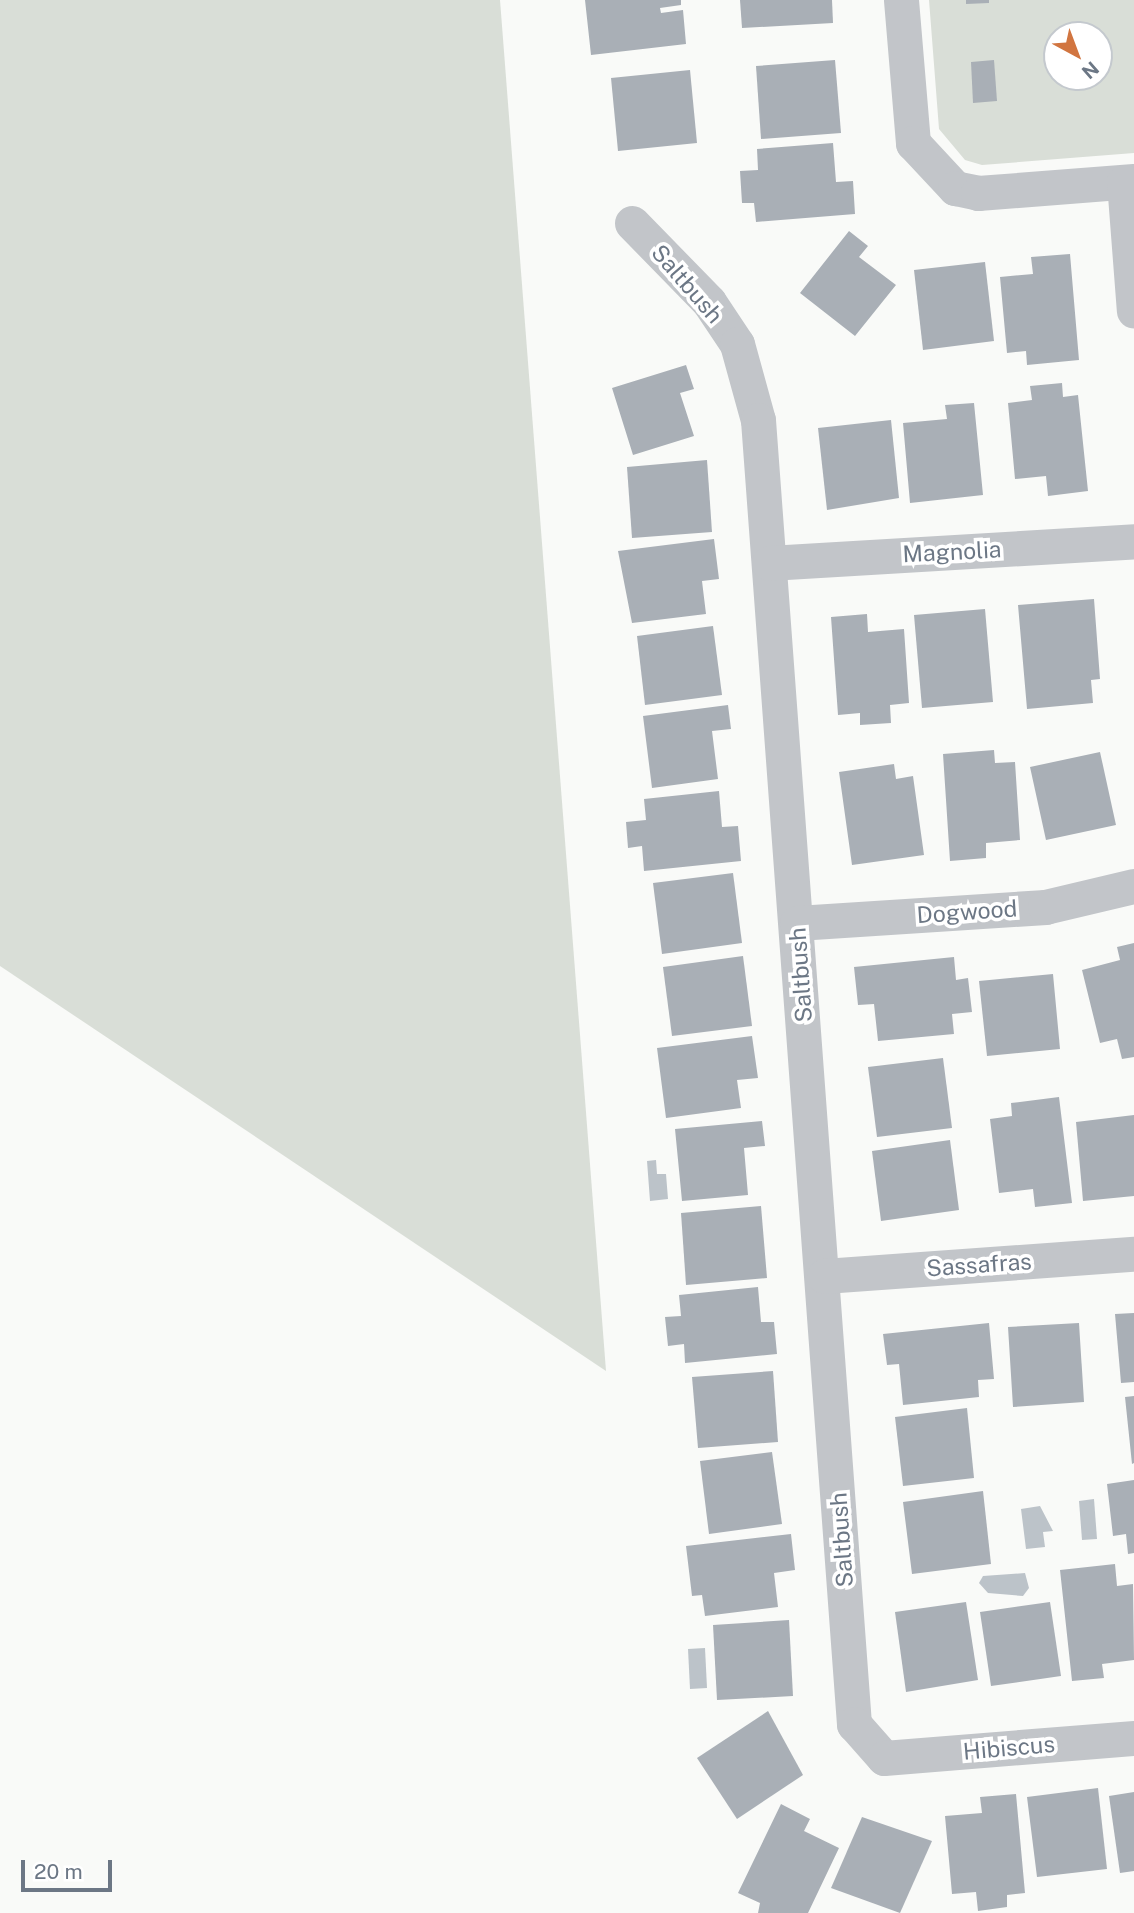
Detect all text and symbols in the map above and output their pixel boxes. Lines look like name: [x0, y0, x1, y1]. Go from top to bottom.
north arrow: [1043, 21, 1113, 91]
text: N: [1078, 57, 1103, 84]
street label: Saltbush: [645, 239, 729, 329]
street label: Magnolia: [902, 536, 1002, 568]
street label: Dogwood: [916, 895, 1018, 929]
street label: Saltbush: [784, 927, 818, 1023]
street label: Sassafras: [925, 1248, 1033, 1282]
street label: Saltbush: [825, 1492, 859, 1588]
street label: Hibiscus: [962, 1730, 1056, 1766]
scale bar: [24, 1846, 116, 1890]
text: 20 m: [34, 1859, 83, 1884]

